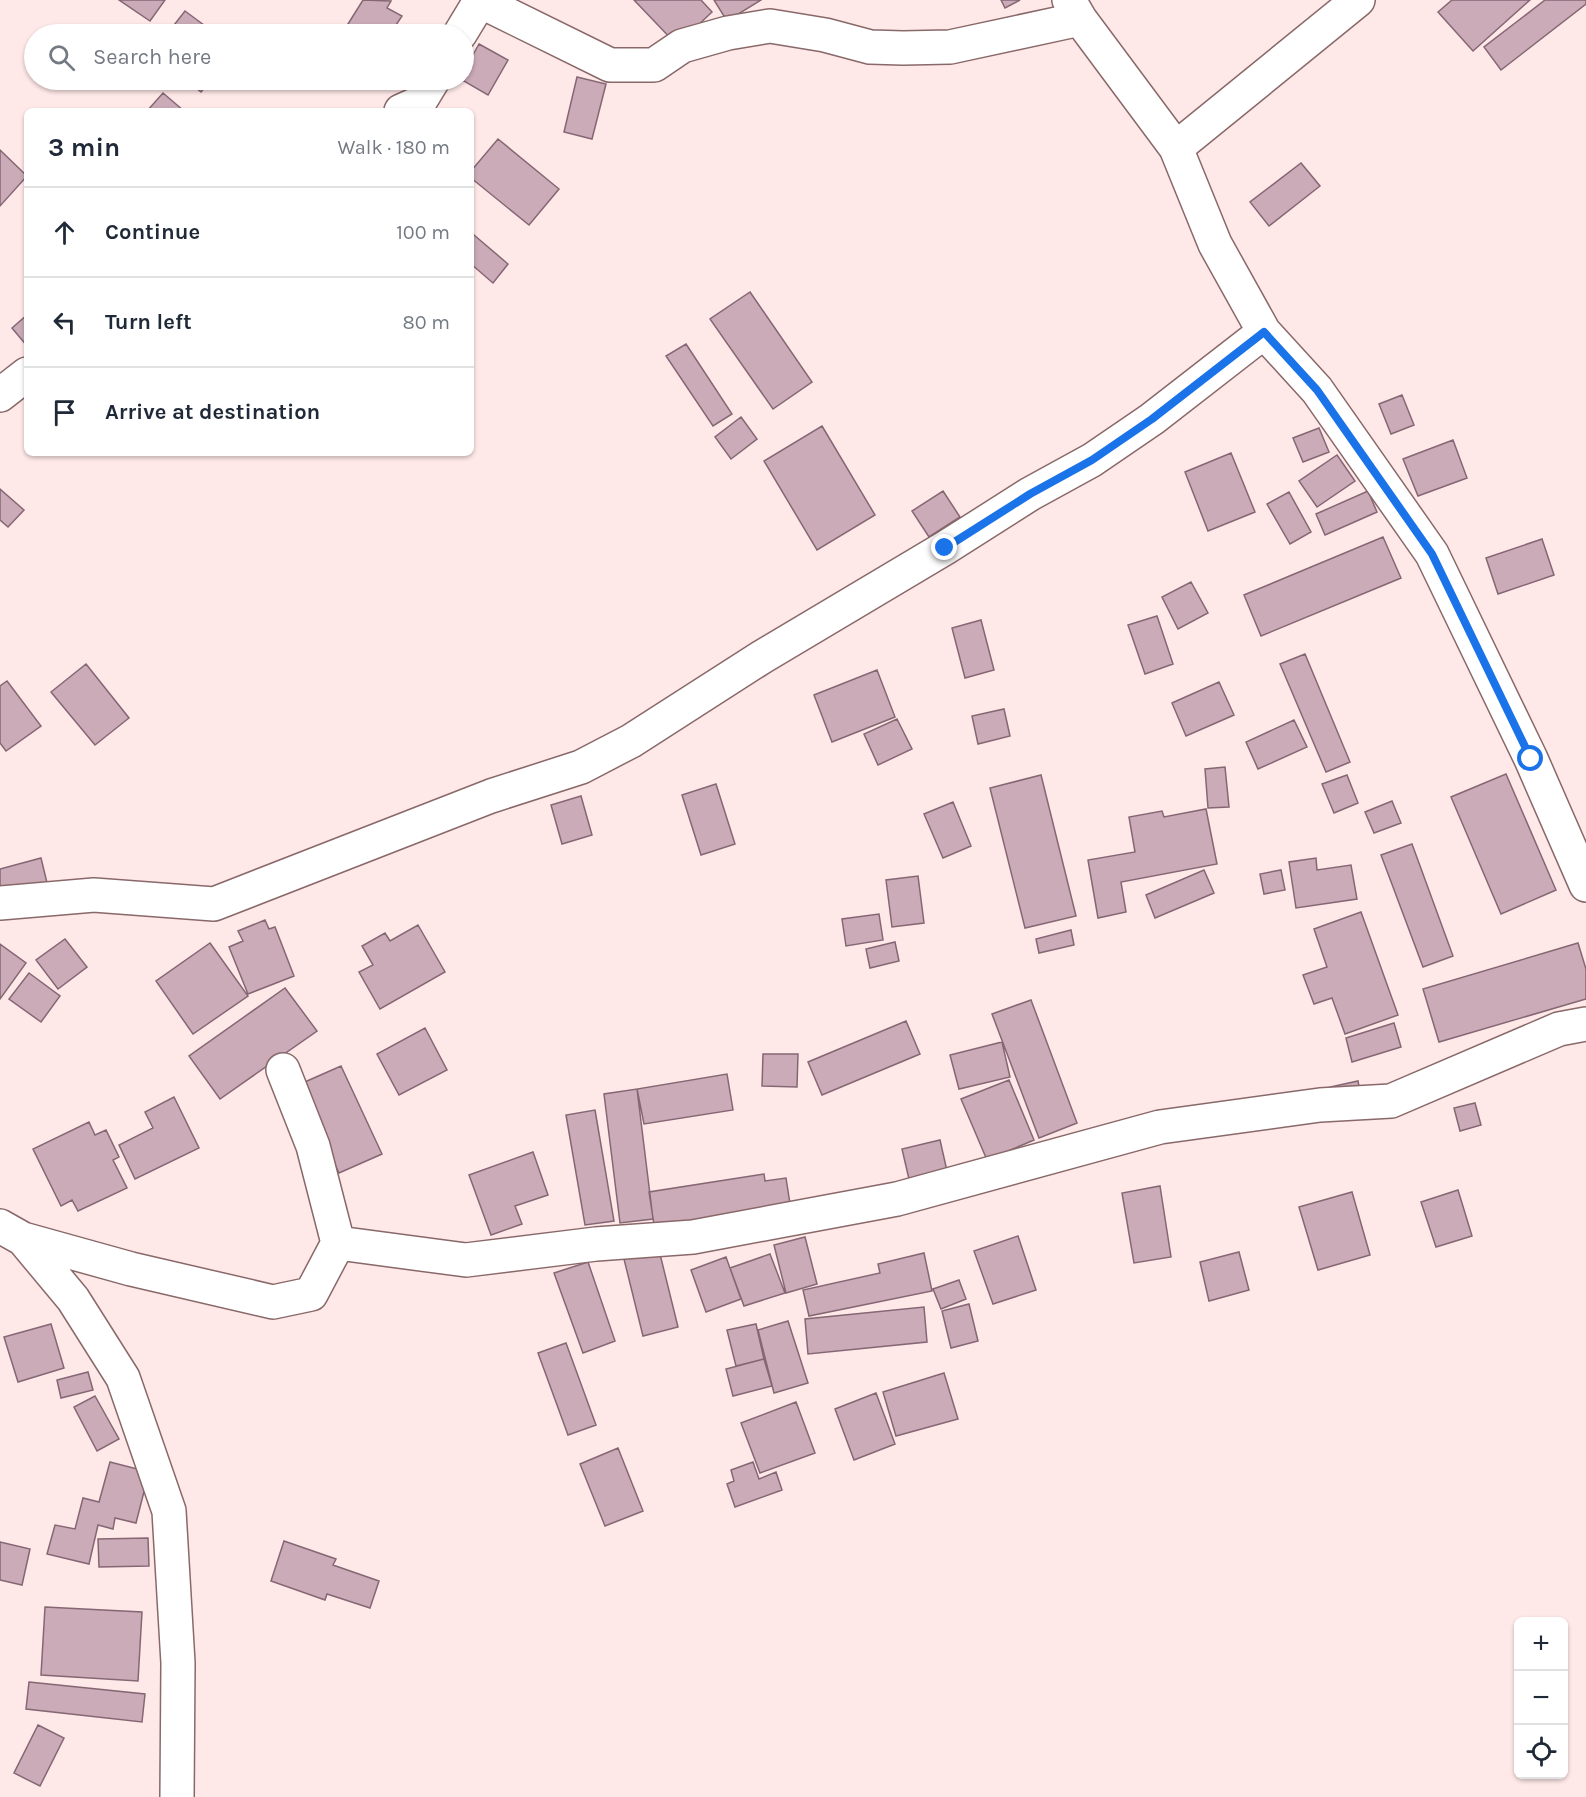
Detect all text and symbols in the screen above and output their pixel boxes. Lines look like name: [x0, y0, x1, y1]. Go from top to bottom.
search box: [24, 24, 474, 90]
icon: search: [45, 41, 78, 74]
text: Search here: [93, 44, 211, 70]
text: 3 min: [48, 132, 120, 163]
text: Walk · 180 m: [338, 136, 450, 159]
icon: ahead: [48, 216, 81, 249]
text: Continue: [105, 219, 200, 245]
text: 100 m: [396, 221, 450, 244]
icon: left: [48, 306, 81, 339]
text: Turn left: [105, 309, 192, 335]
text: 80 m: [402, 311, 450, 334]
icon: arrive: [48, 396, 81, 429]
text: Arrive at destination: [105, 399, 320, 425]
route end: [931, 534, 957, 560]
route start: [1517, 745, 1543, 771]
map controls: [1514, 1617, 1568, 1779]
button: +: [1514, 1617, 1568, 1671]
button: −: [1514, 1671, 1568, 1725]
button: locate: [1514, 1725, 1568, 1779]

